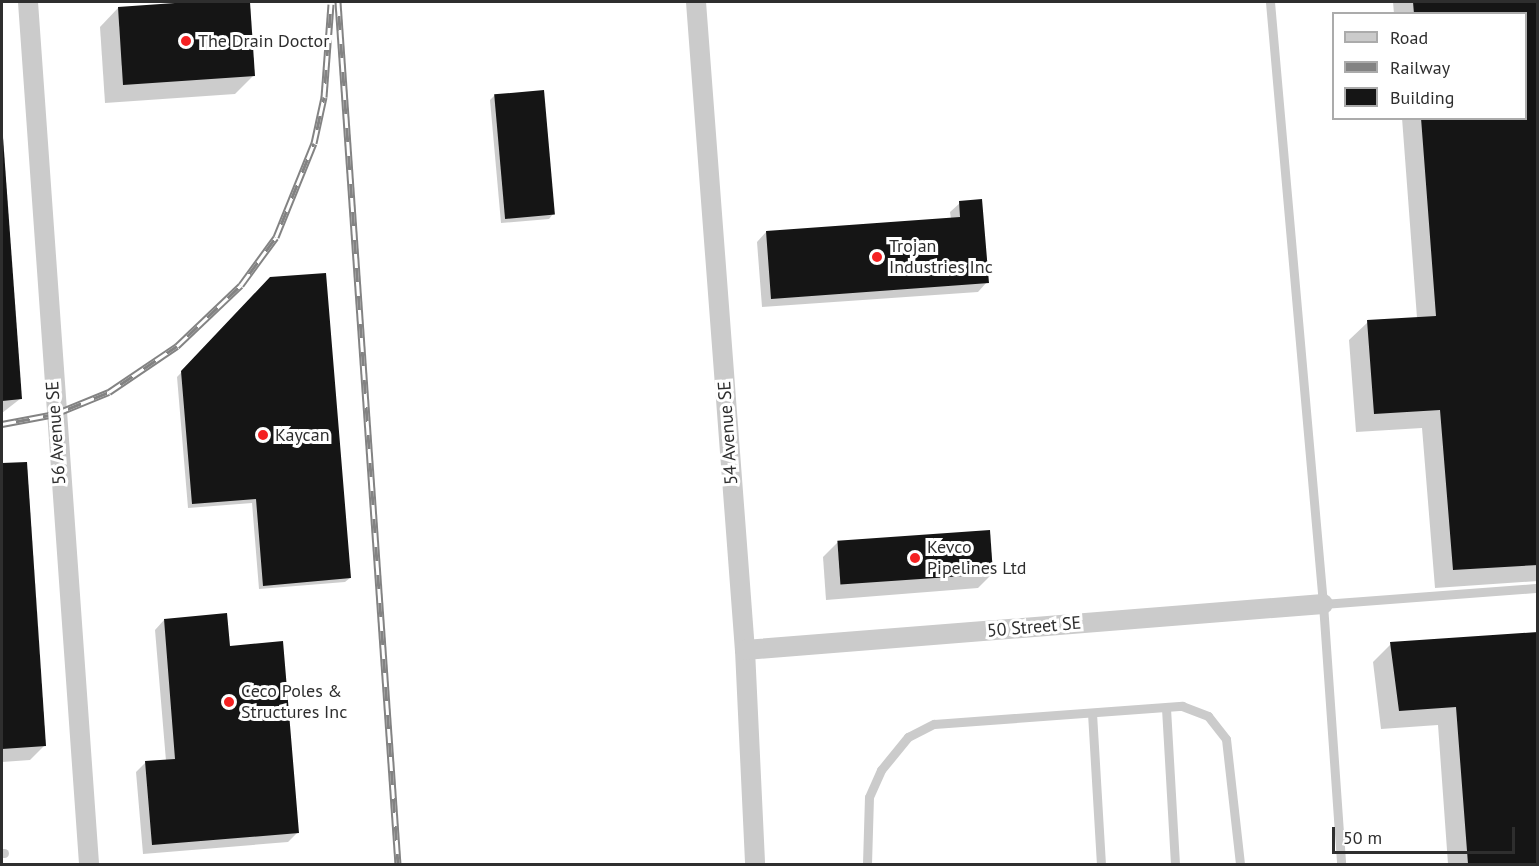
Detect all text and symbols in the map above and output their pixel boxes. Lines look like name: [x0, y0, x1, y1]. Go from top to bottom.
legend: [1332, 12, 1527, 120]
text: Road: [1390, 26, 1428, 49]
place label: The Drain Doctor: [198, 30, 329, 52]
marker: The Drain Doctor: [179, 34, 193, 48]
text: Railway: [1390, 56, 1450, 79]
text: Building: [1390, 86, 1454, 109]
place label: Trojan Industries Inc: [889, 236, 993, 278]
marker: Trojan Industries Inc: [870, 250, 884, 264]
street label: 56 Avenue SE: [42, 380, 70, 486]
street label: 54 Avenue SE: [714, 380, 742, 486]
place label: Kaycan: [275, 424, 329, 446]
marker: Kaycan: [256, 428, 270, 442]
place label: Kevco Pipelines Ltd: [927, 537, 1026, 580]
marker: Kevco Pipelines Ltd: [908, 551, 922, 565]
street label: 50 Street SE: [986, 612, 1082, 642]
place label: Ceco Poles & Structures Inc: [241, 681, 347, 724]
marker: Ceco Poles & Structures Inc: [222, 695, 236, 709]
scale bar: [1335, 815, 1518, 853]
text: 50 m: [1343, 826, 1382, 849]

